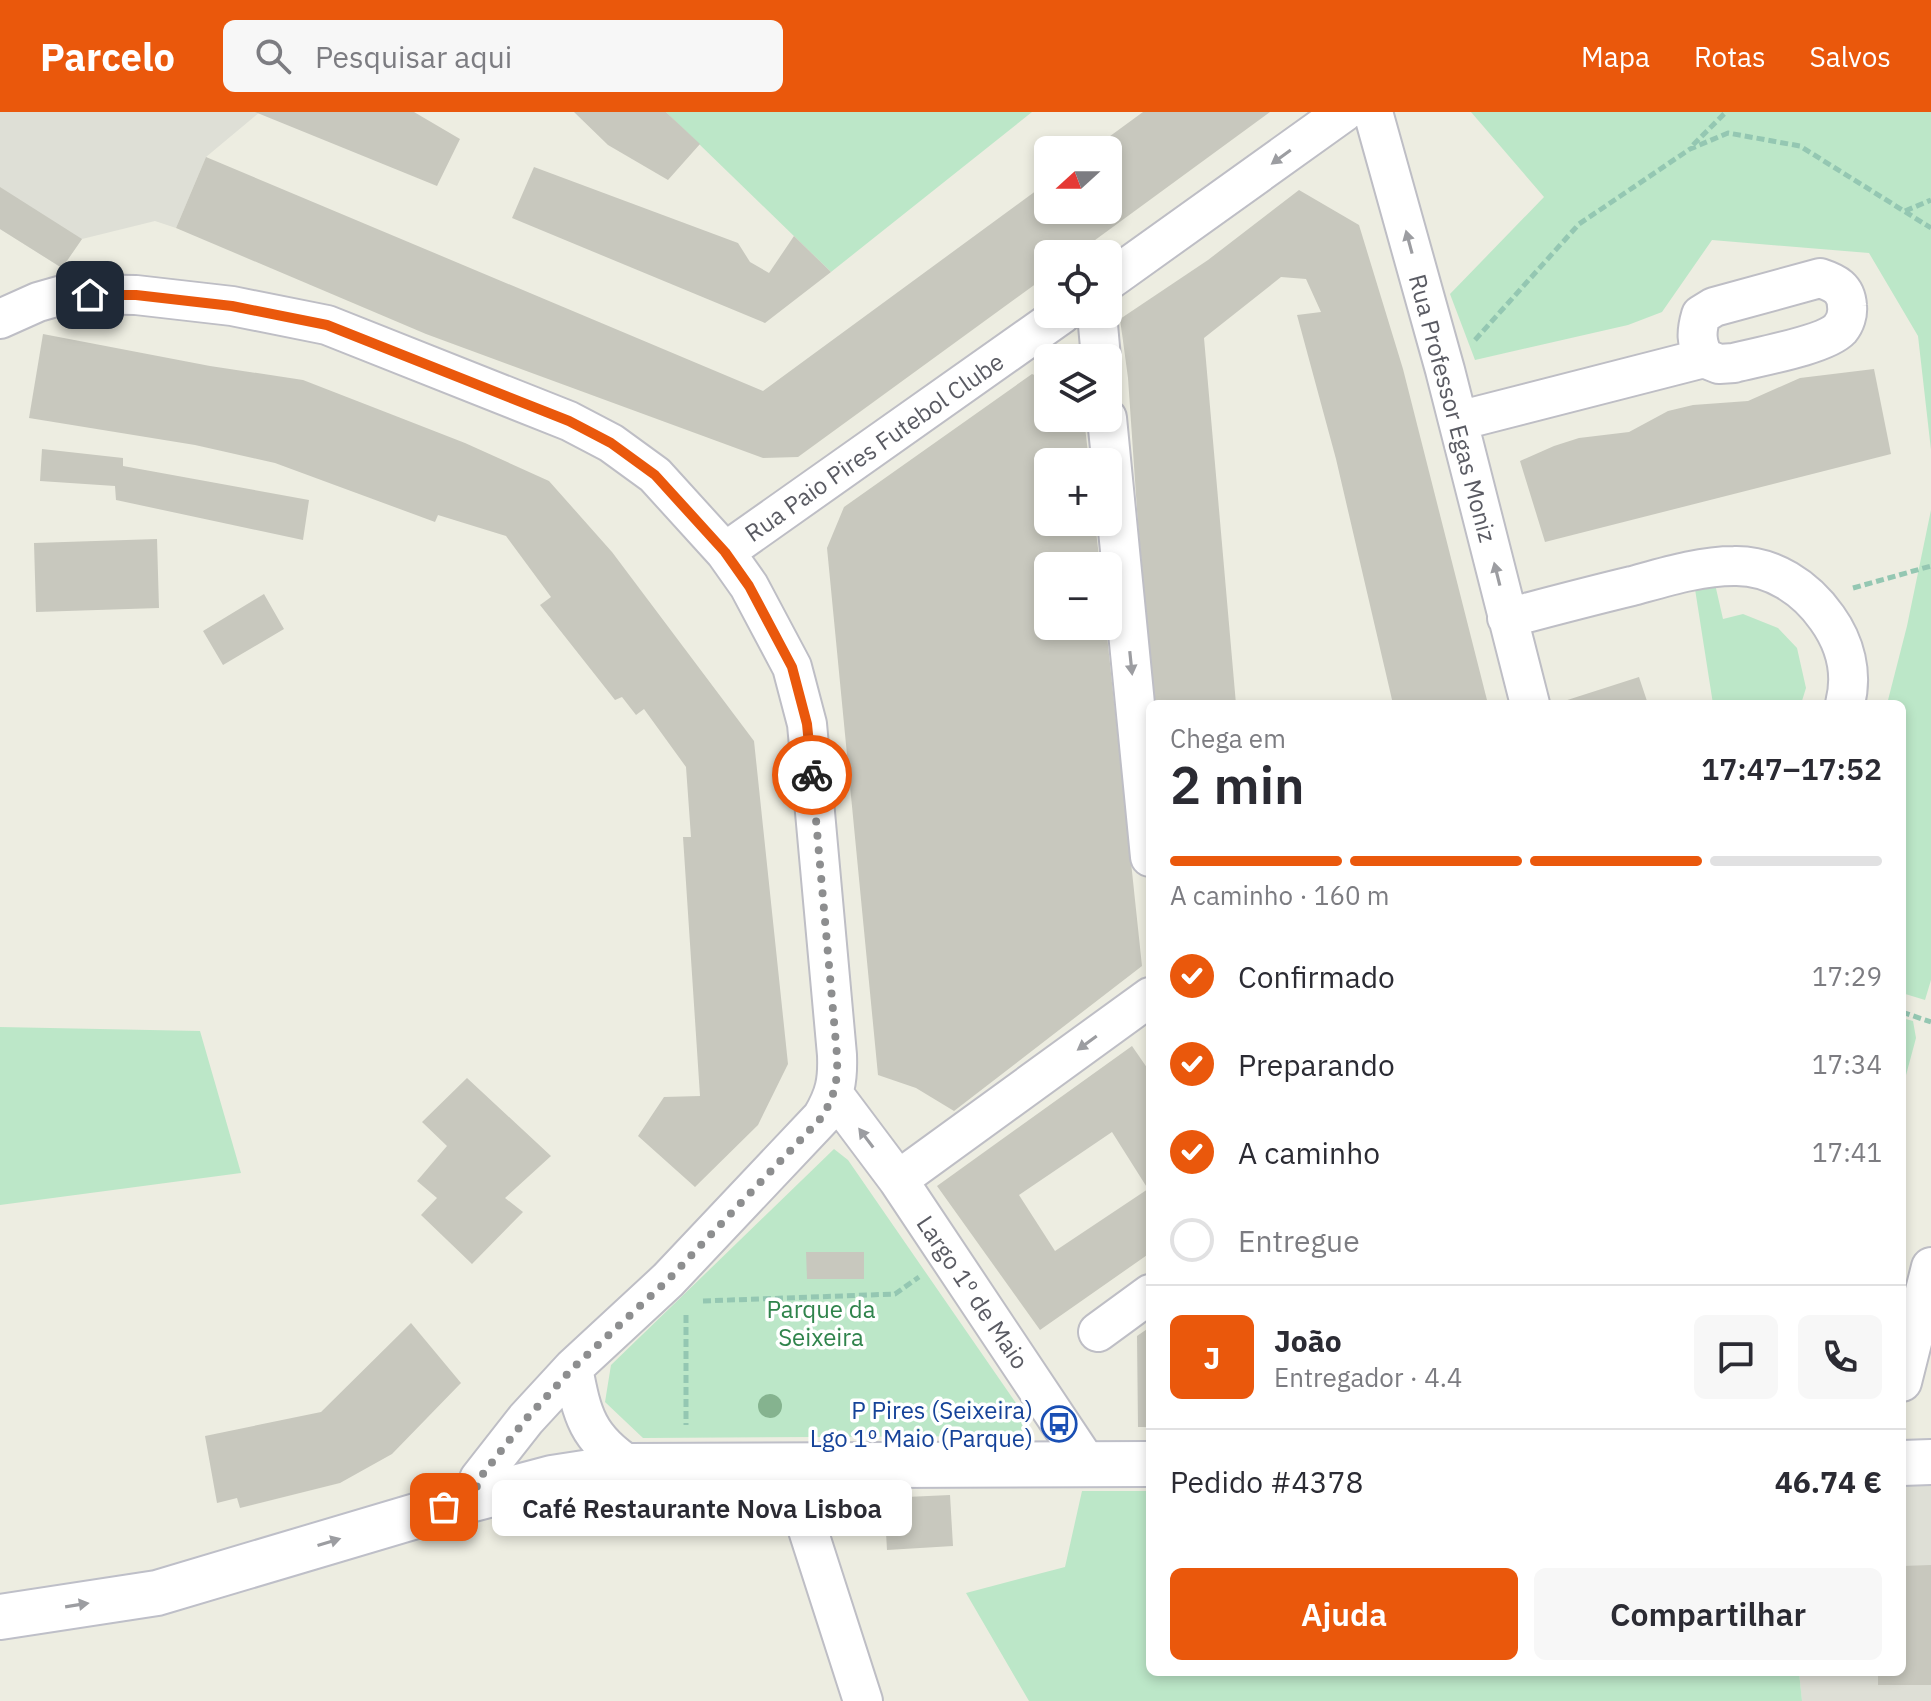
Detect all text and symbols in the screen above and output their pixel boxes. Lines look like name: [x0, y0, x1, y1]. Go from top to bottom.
search box: [223, 20, 783, 92]
text: Parcelo: [40, 32, 175, 81]
icon: search: [251, 34, 295, 78]
text: Pesquisar aqui: [315, 37, 512, 76]
text: Mapa: [1581, 38, 1650, 75]
text: Rotas: [1694, 38, 1766, 75]
text: Salvos: [1810, 38, 1891, 75]
north arrow: [1034, 136, 1122, 224]
map controls: [1034, 136, 1122, 640]
one-way arrow: [1270, 149, 1291, 165]
one-way arrow: [1403, 229, 1415, 254]
button: locate: [1034, 240, 1122, 328]
pin: [56, 261, 124, 329]
street label: Rua Professor Egas Moniz: [1402, 271, 1504, 545]
icon: home: [68, 273, 112, 317]
button: layers: [1034, 344, 1122, 432]
street label: Rua Paio Pires Futebol Clube: [738, 345, 1010, 549]
button: +: [1034, 448, 1122, 536]
button: −: [1034, 552, 1122, 640]
one-way arrow: [1490, 562, 1502, 587]
one-way arrow: [1125, 651, 1138, 676]
text: Chega em: [1170, 721, 1286, 755]
courier: [772, 735, 852, 815]
text: 17:47–17:52: [1701, 749, 1882, 788]
text: 2 min: [1170, 751, 1305, 818]
icon: bike: [790, 753, 834, 797]
text: A caminho · 160 m: [1170, 878, 1389, 912]
icon: check: [1170, 954, 1214, 998]
text: Confirmado: [1238, 957, 1395, 996]
text: 17:29: [1812, 959, 1882, 993]
one-way arrow: [1077, 1034, 1097, 1050]
icon: check: [1170, 1042, 1214, 1086]
text: Preparando: [1238, 1045, 1395, 1084]
text: 17:34: [1812, 1047, 1882, 1081]
one-way arrow: [859, 1128, 875, 1148]
icon: check: [1170, 1130, 1214, 1174]
text: A caminho: [1238, 1133, 1380, 1172]
text: 17:41: [1812, 1135, 1882, 1169]
street label: Largo 1º de Maio: [910, 1209, 1036, 1375]
text: Entregue: [1238, 1221, 1360, 1260]
park label: Parque da Seixeira: [767, 1293, 876, 1353]
button: chat: [1694, 1315, 1778, 1399]
button: phone: [1798, 1315, 1882, 1399]
text: João: [1274, 1321, 1342, 1360]
text: J: [1204, 1338, 1220, 1377]
text: Entregador · 4.4: [1274, 1360, 1462, 1394]
place label: P Pires (Seixeira) Lgo 1º Maio (Parque): [810, 1394, 1033, 1454]
bus stop icon: P Pires (Seixeira) Lgo 1º Maio (Parque): [1040, 1405, 1078, 1443]
text: Pedido #4378: [1170, 1462, 1364, 1501]
text: 46.74 €: [1775, 1462, 1882, 1501]
pin: [410, 1473, 478, 1541]
callout: Café Restaurante Nova Lisboa: [492, 1479, 912, 1535]
icon: bag: [422, 1485, 466, 1529]
text: Café Restaurante Nova Lisboa: [522, 1491, 882, 1525]
one-way arrow: [317, 1535, 341, 1548]
button: Ajuda: [1170, 1568, 1518, 1660]
button: Compartilhar: [1534, 1568, 1882, 1660]
one-way arrow: [65, 1599, 90, 1611]

